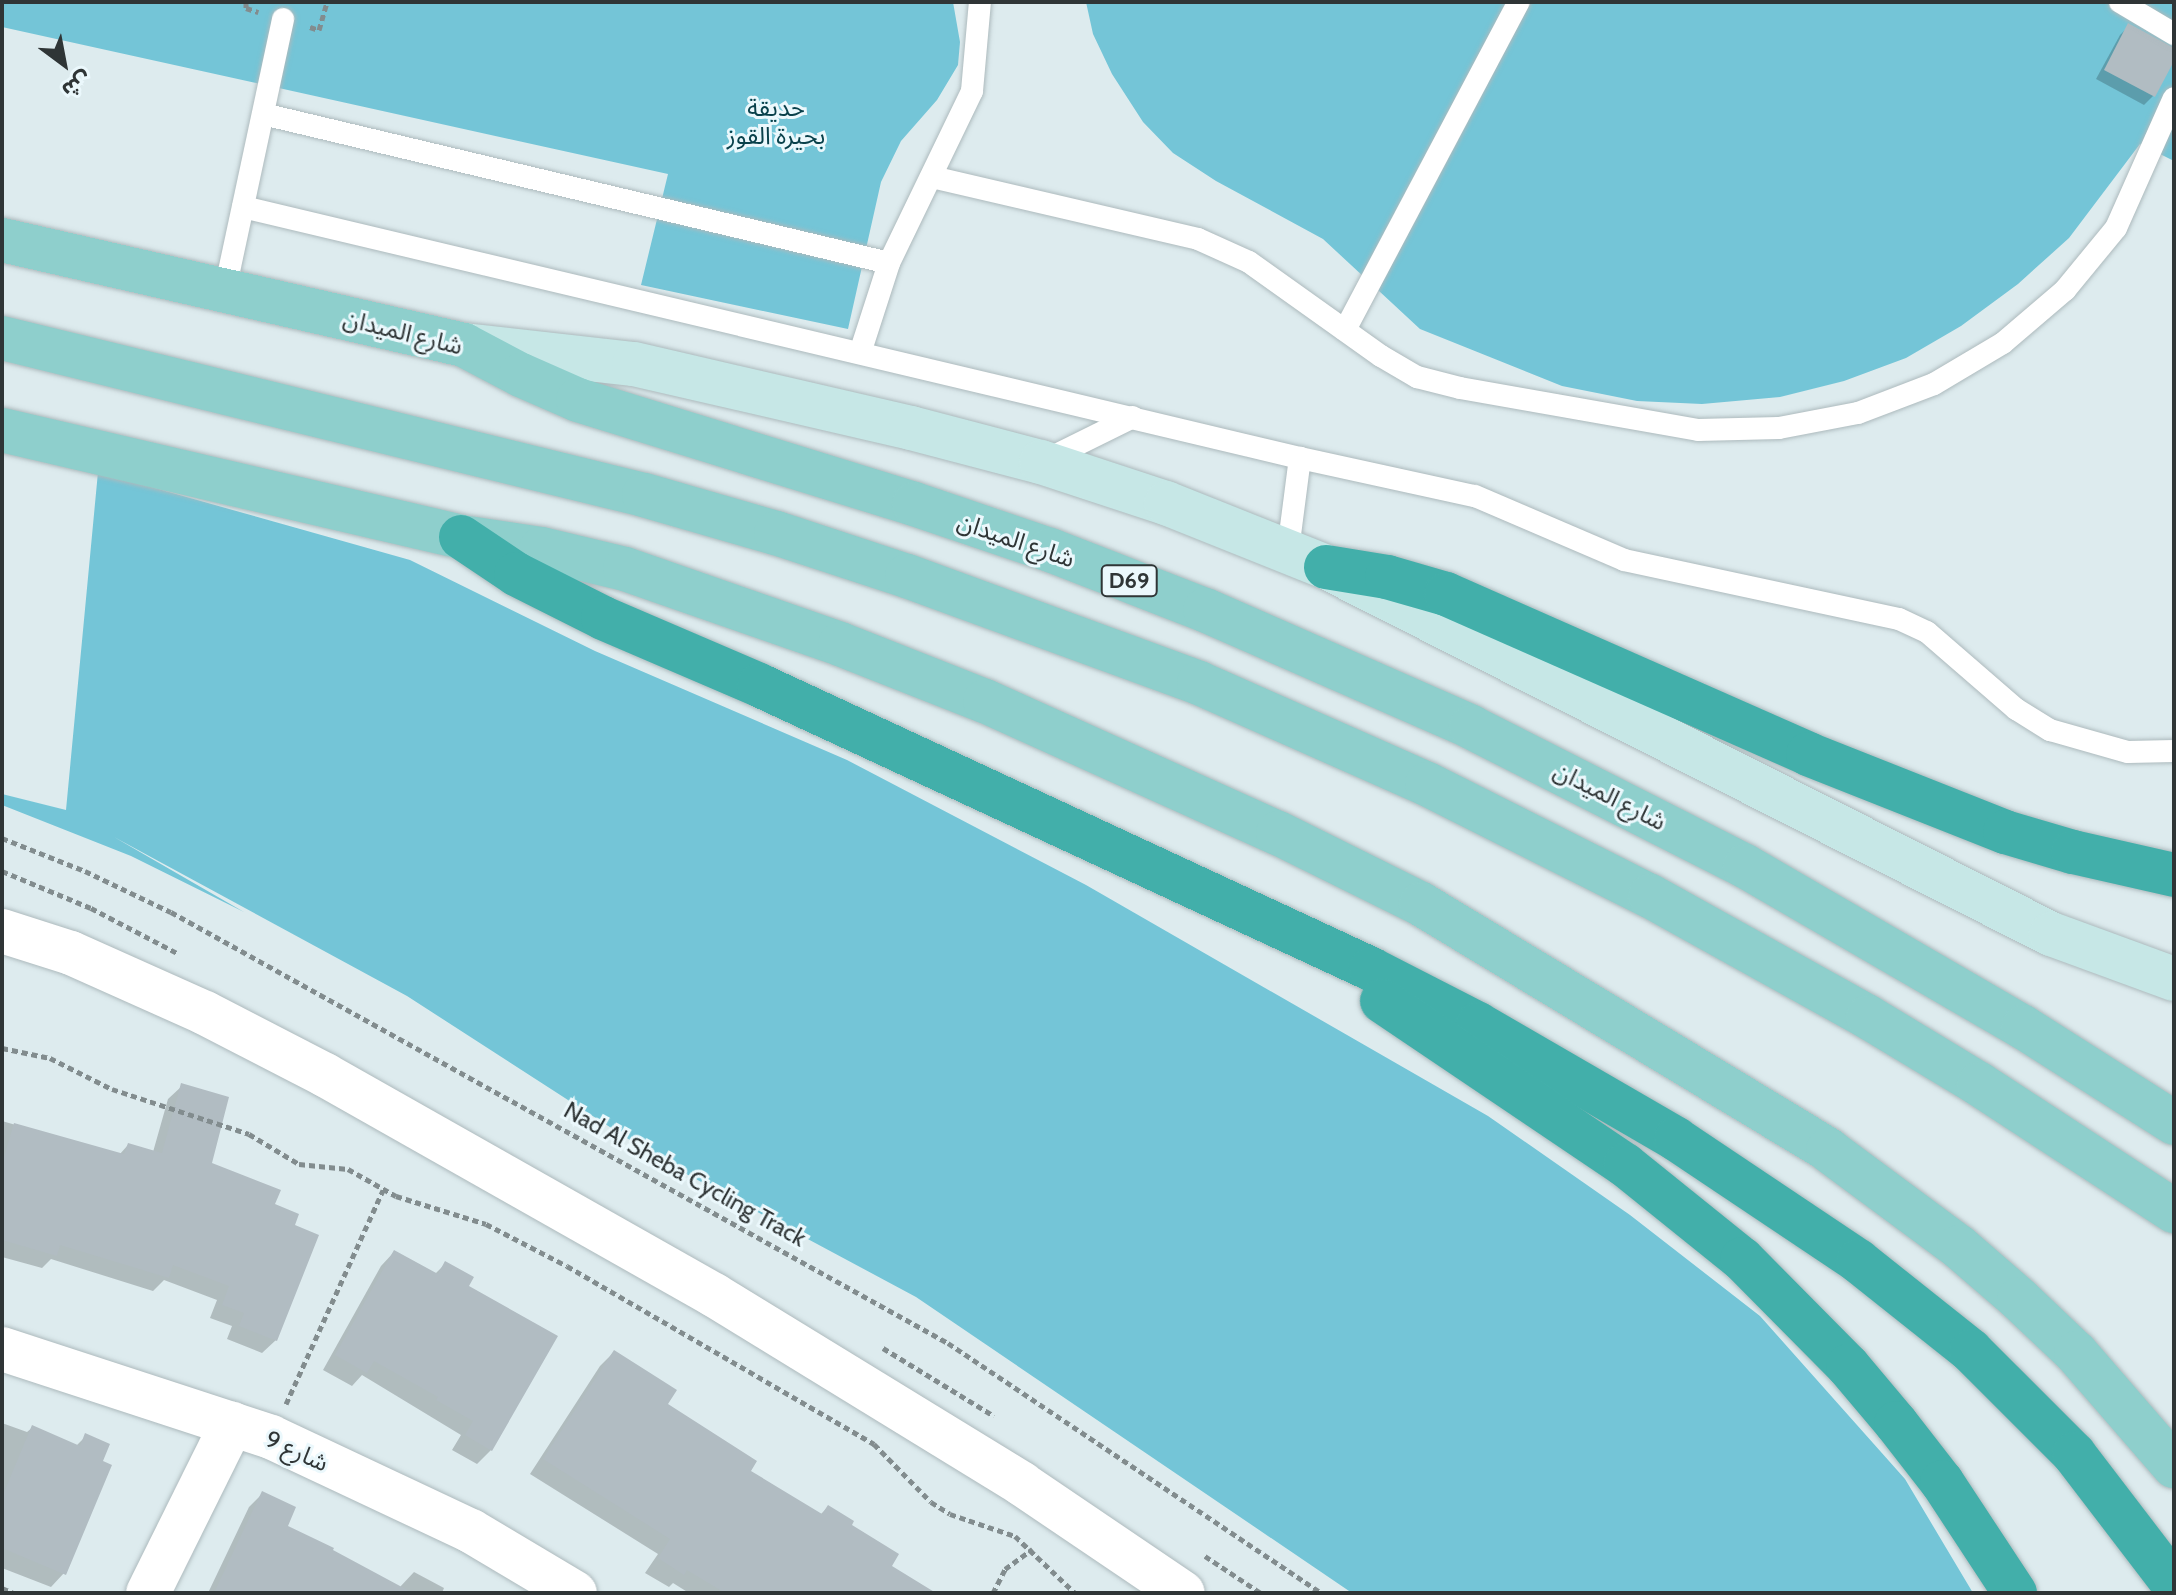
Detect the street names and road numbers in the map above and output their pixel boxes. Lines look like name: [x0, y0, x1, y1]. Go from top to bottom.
street label: شارع الميدان: [340, 303, 466, 361]
street label: شارع الميدان: [954, 507, 1078, 573]
road number: D69: [1099, 563, 1159, 599]
street label: شارع الميدان: [1549, 756, 1671, 836]
street label: Nad Al Sheba Cycling Track: [559, 1095, 811, 1253]
street label: شارع 9: [261, 1424, 333, 1478]

